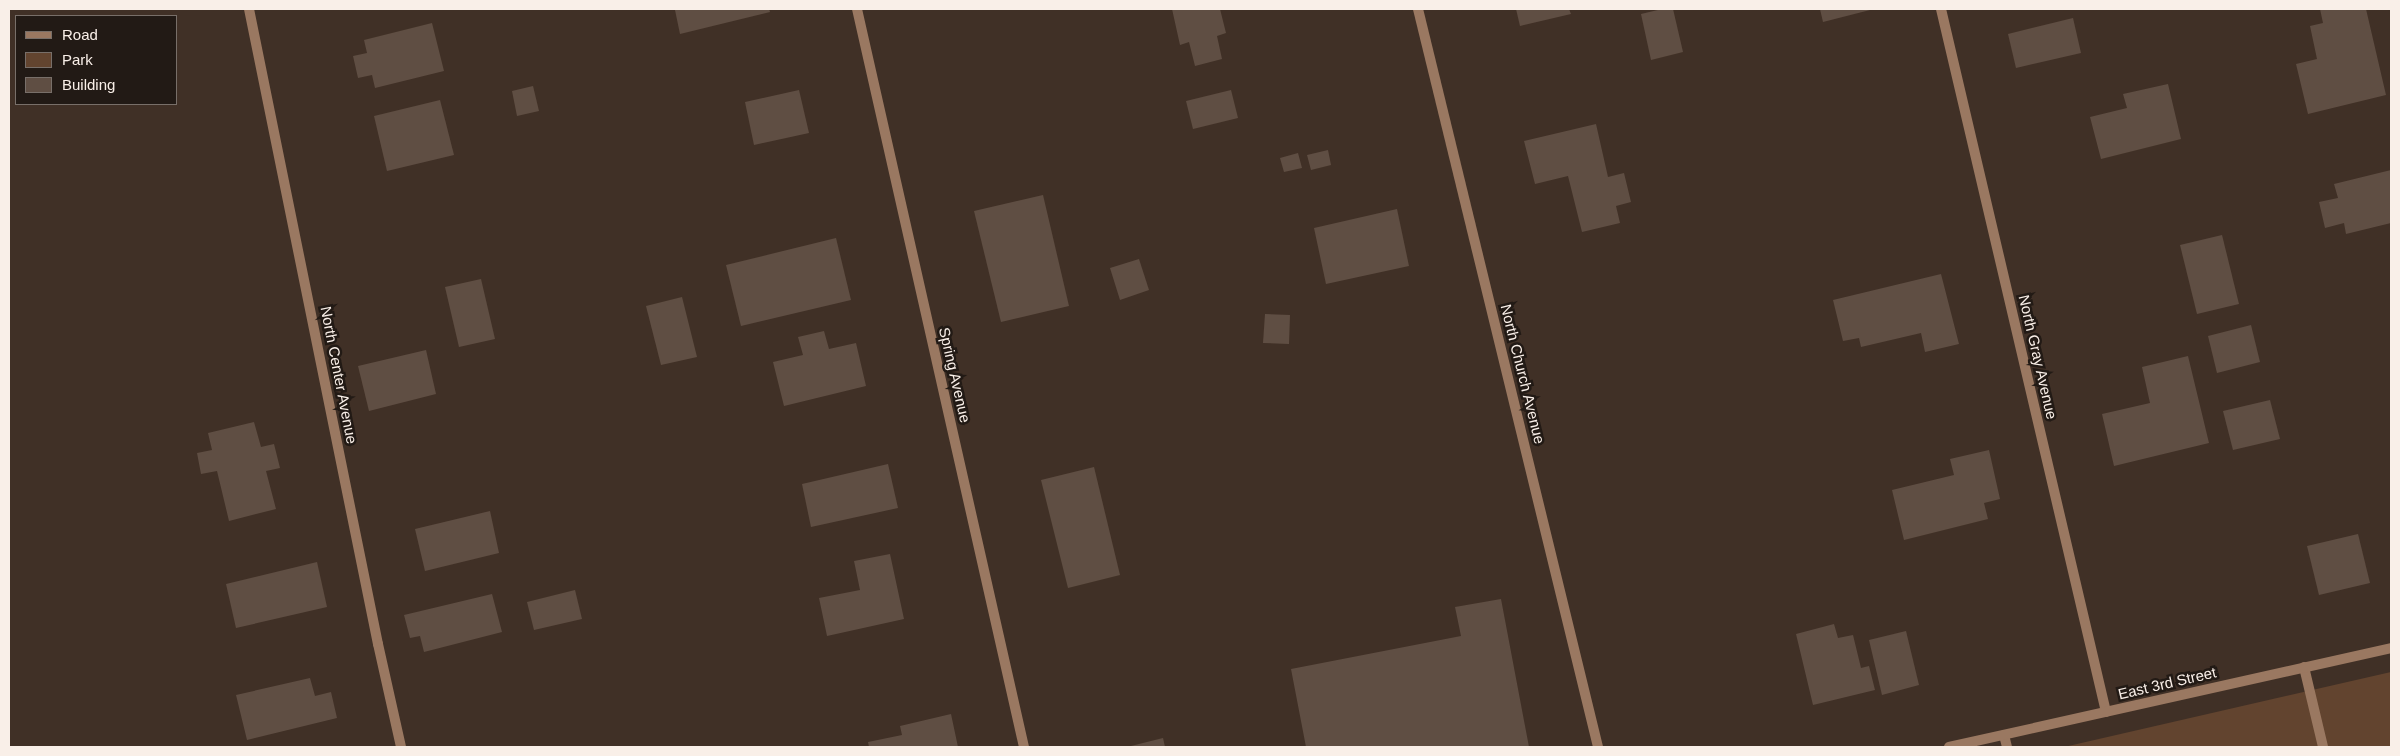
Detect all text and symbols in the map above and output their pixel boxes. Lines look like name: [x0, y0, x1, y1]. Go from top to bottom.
legend: [15, 15, 178, 105]
text: Road: [62, 26, 98, 43]
text: Park: [62, 51, 93, 68]
text: Building: [62, 76, 115, 93]
street label: North Gray Avenue: [2015, 293, 2061, 421]
street label: North Church Avenue: [1497, 302, 1549, 446]
street label: North Center Avenue: [317, 304, 361, 446]
street label: Spring Avenue: [935, 325, 975, 425]
street label: East 3rd Street: [2116, 663, 2218, 703]

